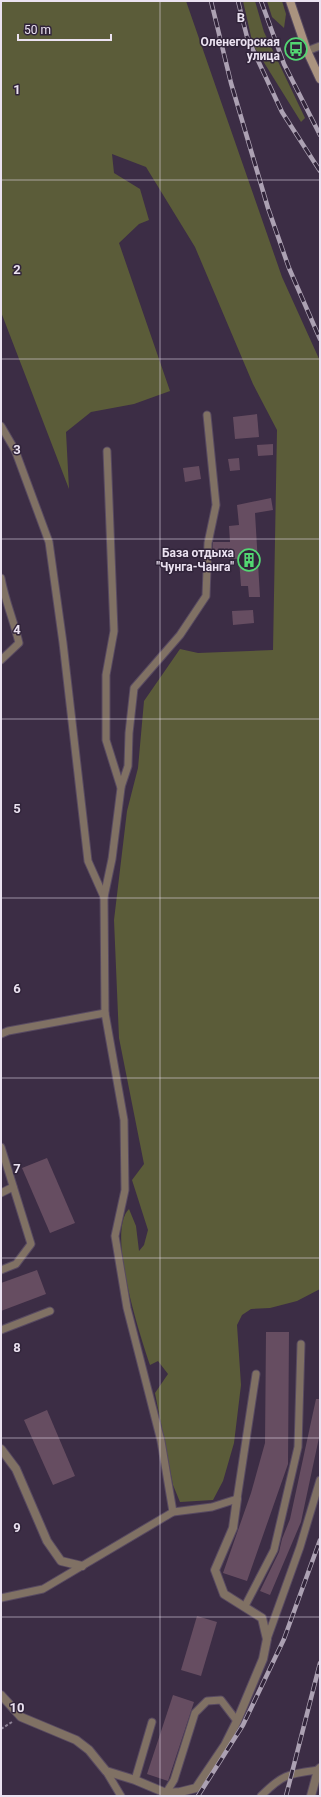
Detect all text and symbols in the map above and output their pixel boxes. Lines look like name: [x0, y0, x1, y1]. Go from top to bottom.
text: B: [237, 10, 245, 25]
scale bar: [18, 16, 111, 42]
text: 50 m: [24, 23, 51, 37]
place label: Оленегорская улица: [201, 35, 281, 63]
bus stop icon: Оленегорская улица: [283, 36, 309, 62]
text: 1: [13, 82, 21, 97]
text: 2: [13, 262, 21, 277]
text: 3: [13, 442, 21, 457]
place label: База отдыха "Чунга-Чанга": [156, 546, 235, 574]
building icon: База отдыха "Чунга-Чанга": [236, 547, 262, 573]
text: 4: [13, 622, 21, 637]
text: 5: [13, 801, 21, 816]
text: 6: [13, 981, 21, 996]
text: 7: [13, 1161, 21, 1176]
text: 8: [13, 1340, 21, 1355]
text: 9: [13, 1520, 21, 1535]
text: 10: [10, 1700, 24, 1715]

